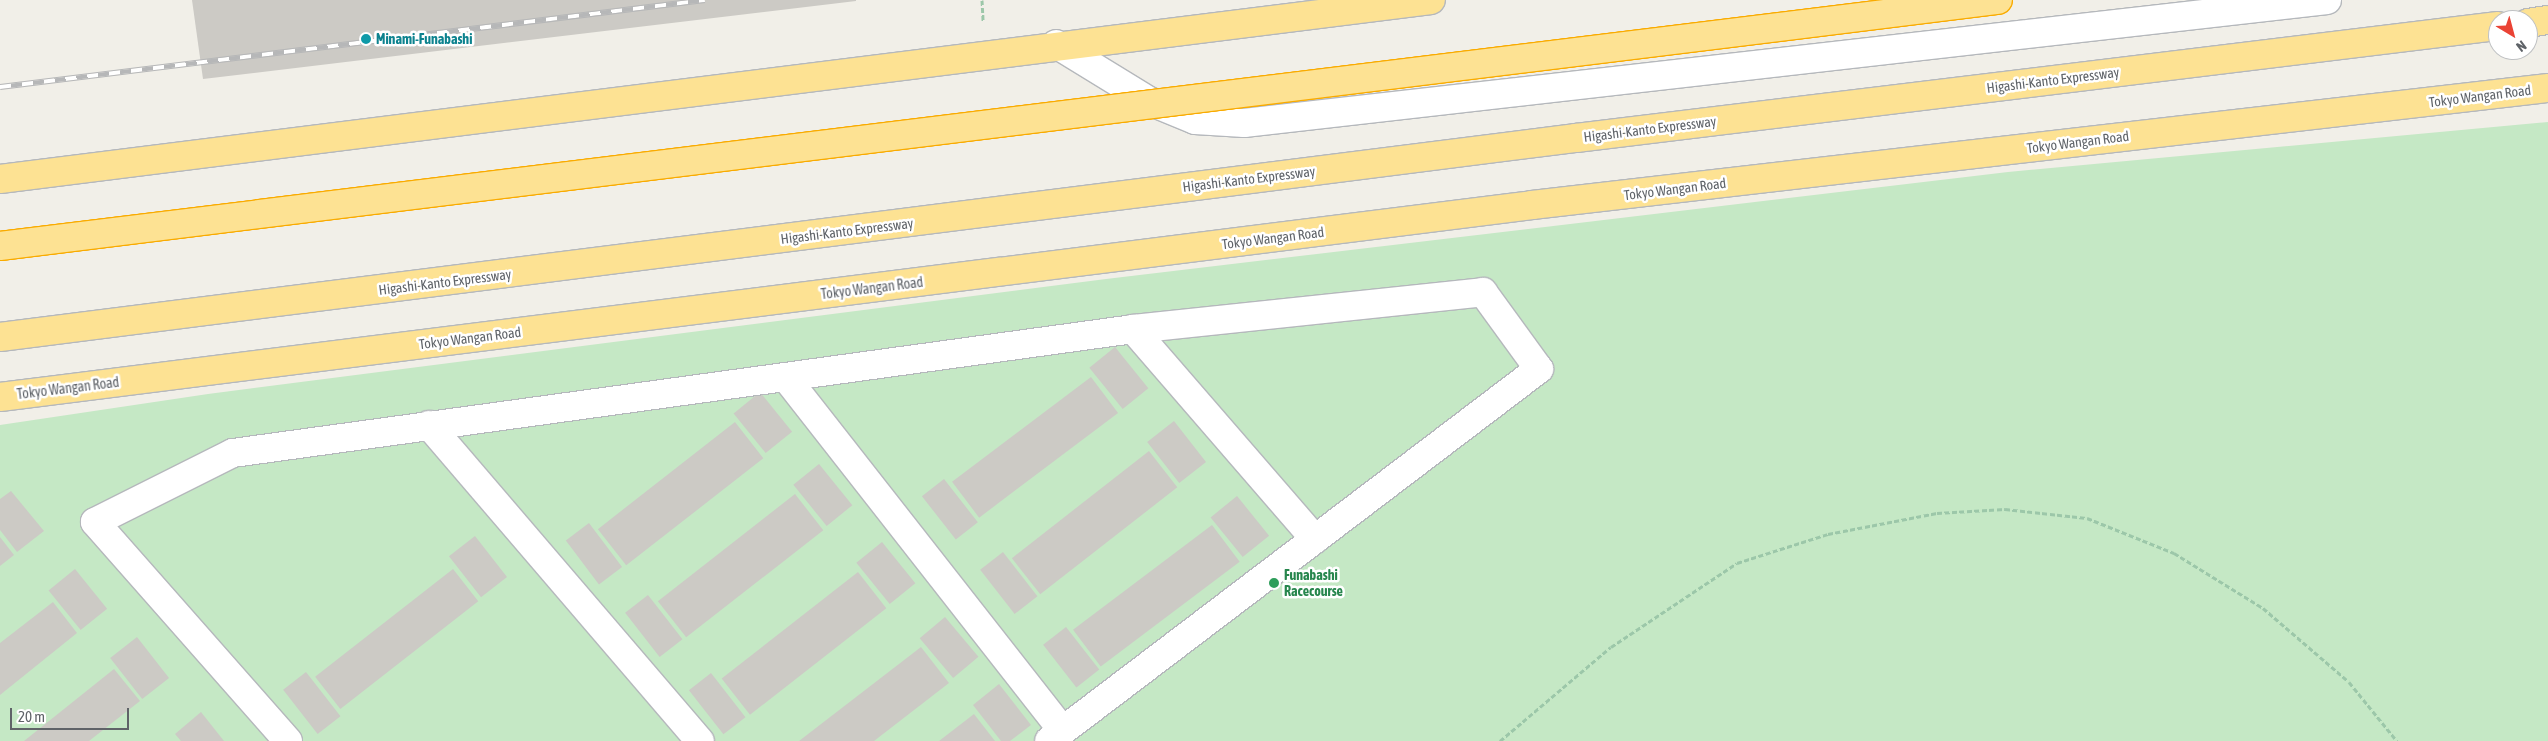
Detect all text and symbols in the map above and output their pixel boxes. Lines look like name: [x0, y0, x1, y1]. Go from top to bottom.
north arrow: [2488, 10, 2538, 60]
place label: Minami-Funabashi: [376, 31, 472, 47]
marker: Minami-Funabashi: [360, 33, 372, 45]
text: N: [2513, 37, 2530, 55]
street label: Higashi-Kanto Expressway: [1986, 64, 2120, 96]
street label: Tokyo Wangan Road: [2428, 81, 2532, 111]
street label: Higashi-Kanto Expressway: [1583, 113, 1717, 145]
street label: Tokyo Wangan Road: [2026, 127, 2130, 157]
street label: Higashi-Kanto Expressway: [1182, 163, 1316, 195]
street label: Tokyo Wangan Road: [1623, 174, 1727, 204]
street label: Higashi-Kanto Expressway: [780, 215, 914, 247]
street label: Tokyo Wangan Road: [1221, 223, 1325, 253]
street label: Higashi-Kanto Expressway: [378, 266, 512, 298]
street label: Tokyo Wangan Road: [820, 273, 924, 303]
street label: Tokyo Wangan Road: [418, 323, 522, 353]
street label: Tokyo Wangan Road: [16, 373, 120, 403]
place label: Funabashi Racecourse: [1284, 567, 1343, 600]
marker: Funabashi Racecourse: [1268, 577, 1280, 589]
scale bar: [12, 698, 131, 730]
text: 20 m: [18, 708, 45, 725]

